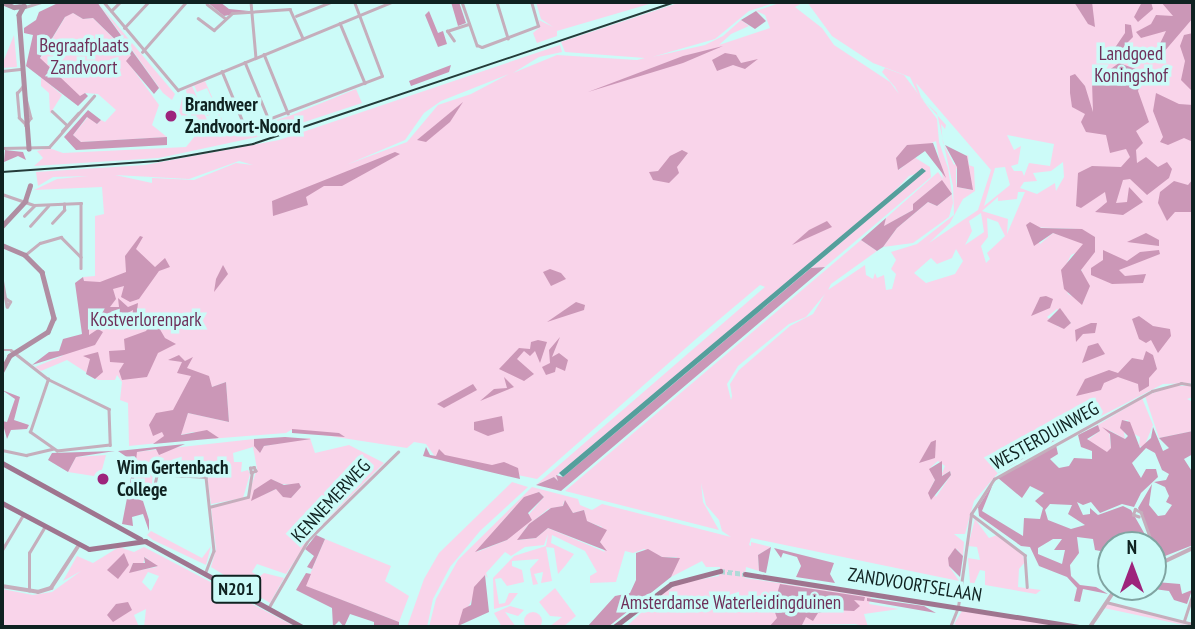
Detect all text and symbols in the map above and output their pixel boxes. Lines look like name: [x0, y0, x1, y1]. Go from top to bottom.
park label: Begraafplaats Zandvoort: [39, 35, 129, 79]
park label: Landgoed Koningshof: [1094, 43, 1168, 87]
place label: Brandweer Zandvoort-Noord: [185, 94, 301, 138]
marker: Brandweer Zandvoort-Noord: [163, 108, 179, 124]
park label: Kostverlorenpark: [90, 309, 202, 331]
street label: WESTERDUINWEG: [987, 397, 1103, 475]
street label: KENNEMERWEG: [287, 455, 375, 547]
place label: Wim Gertenbach College: [117, 457, 229, 501]
marker: Wim Gertenbach College: [95, 471, 111, 487]
north arrow: [1097, 531, 1167, 601]
text: N: [1127, 535, 1137, 559]
street label: ZANDVOORTSELAAN: [846, 563, 984, 607]
road number: N201: [210, 574, 262, 604]
park label: Amsterdamse Waterleidingduinen: [621, 592, 841, 614]

